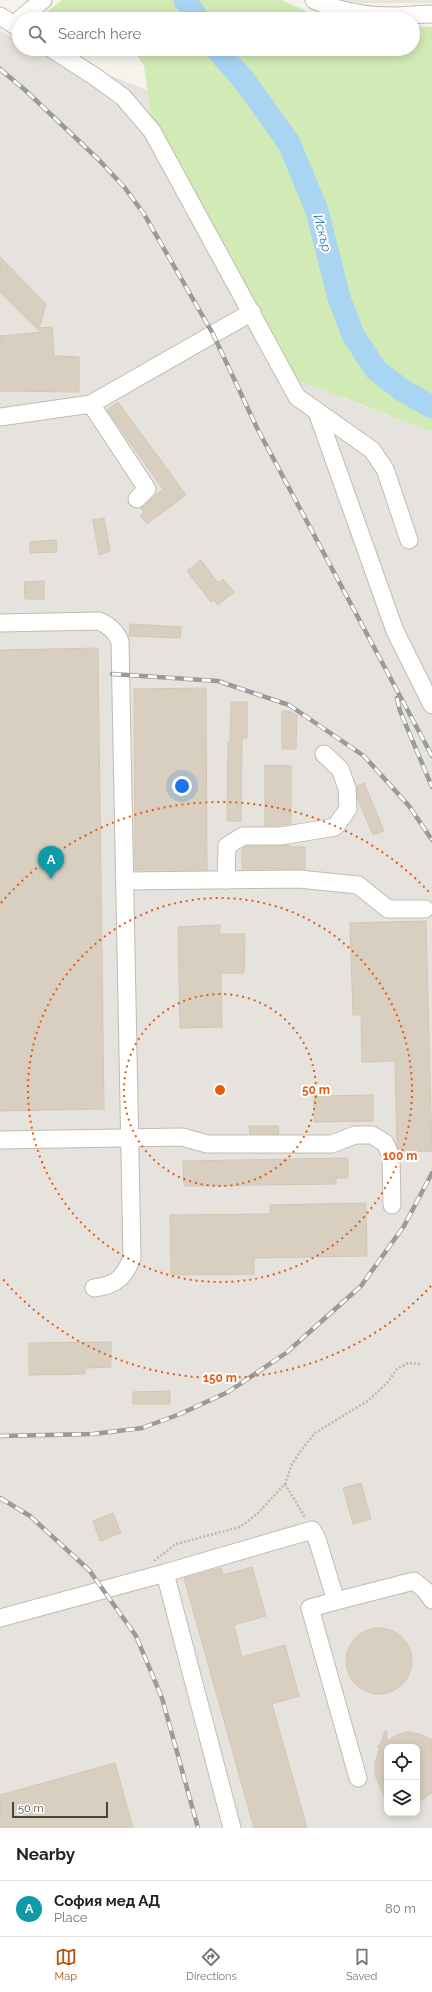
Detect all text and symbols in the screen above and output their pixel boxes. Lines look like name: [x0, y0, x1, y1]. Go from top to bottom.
search box: [12, 12, 420, 56]
icon: search: [26, 23, 48, 45]
text: Search here: [58, 25, 141, 43]
water label: Искър: [311, 213, 334, 254]
your location: [172, 776, 192, 796]
pin: A: [38, 846, 64, 879]
centre of rings: [213, 1083, 227, 1097]
text: 50 m: [302, 1083, 330, 1097]
text: 100 m: [383, 1149, 417, 1163]
text: 150 m: [203, 1371, 237, 1385]
map controls: [384, 1744, 420, 1816]
button: locate: [384, 1744, 420, 1780]
button: layers: [384, 1780, 420, 1816]
scale bar: [12, 1800, 108, 1819]
text: 50 m: [18, 1802, 44, 1815]
text: Nearby: [16, 1844, 75, 1864]
text: София мед АД: [54, 1892, 160, 1910]
text: A: [25, 1901, 33, 1916]
text: 80 m: [385, 1901, 416, 1916]
text: Place: [54, 1910, 87, 1925]
tab: Map: [55, 1946, 77, 1983]
tab: Directions: [186, 1946, 237, 1983]
tab: Saved: [346, 1946, 377, 1983]

